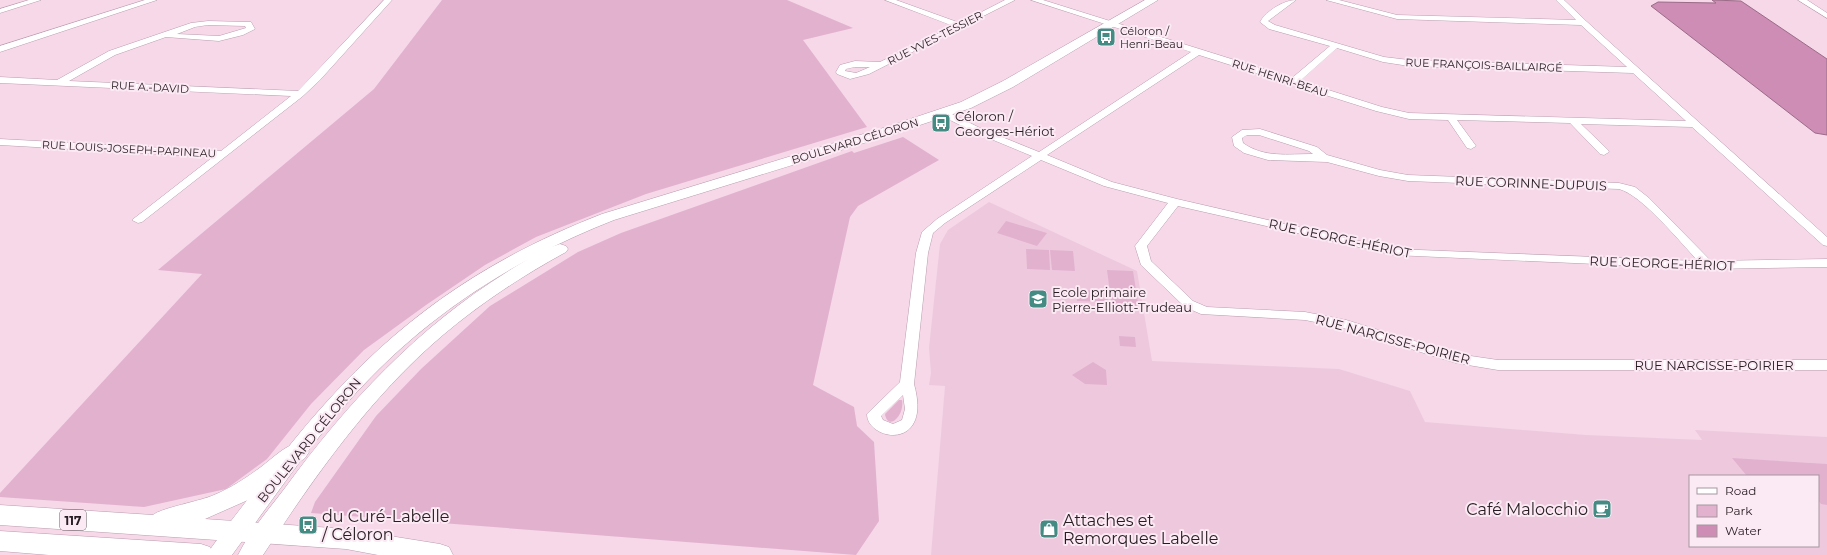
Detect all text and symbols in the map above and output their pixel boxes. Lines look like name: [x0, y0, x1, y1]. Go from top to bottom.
street label: RUE YVES-TESSIER: [885, 8, 985, 68]
place label: Céloron / Henri-Beau: [1120, 24, 1183, 51]
bus stop icon: Céloron / Henri-Beau: [1095, 26, 1117, 48]
street label: RUE FRANÇOIS-BAILLAIRGÉ: [1405, 55, 1563, 75]
street label: RUE HENRI-BEAU: [1230, 56, 1330, 100]
street label: RUE A.-DAVID: [111, 78, 189, 96]
place label: Céloron / Georges-Hériot: [955, 108, 1055, 139]
bus stop icon: Céloron / Georges-Hériot: [930, 112, 952, 134]
street label: BOULEVARD CÉLORON: [790, 115, 920, 167]
street label: RUE LOUIS-JOSEPH-PAPINEAU: [42, 137, 216, 161]
street label: RUE CORINNE-DUPUIS: [1455, 172, 1607, 194]
street label: RUE GEORGE-HÉRIOT: [1267, 215, 1413, 261]
street label: RUE GEORGE-HÉRIOT: [1589, 252, 1735, 274]
place label: Ecole primaire Pierre-Elliott-Trudeau: [1052, 284, 1192, 315]
school or university icon: Ecole primaire Pierre-Elliott-Trudeau: [1027, 288, 1049, 310]
street label: RUE NARCISSE-POIRIER: [1314, 311, 1472, 367]
street label: RUE NARCISSE-POIRIER: [1634, 357, 1794, 373]
street label: BOULEVARD CÉLORON: [254, 374, 364, 506]
legend: [1689, 475, 1819, 547]
text: Road: [1725, 483, 1756, 498]
cafe icon: Café Malocchio: [1591, 498, 1613, 520]
place label: Café Malocchio: [1466, 500, 1588, 519]
text: Park: [1725, 503, 1753, 518]
place label: du Curé-Labelle / Céloron: [321, 507, 449, 544]
road number: 117: [60, 510, 86, 530]
place label: Attaches et Remorques Labelle: [1063, 511, 1218, 548]
bus stop icon: du Curé-Labelle / Céloron: [297, 514, 319, 536]
shop icon: Attaches et Remorques Labelle: [1038, 518, 1060, 540]
text: Water: [1725, 523, 1762, 538]

